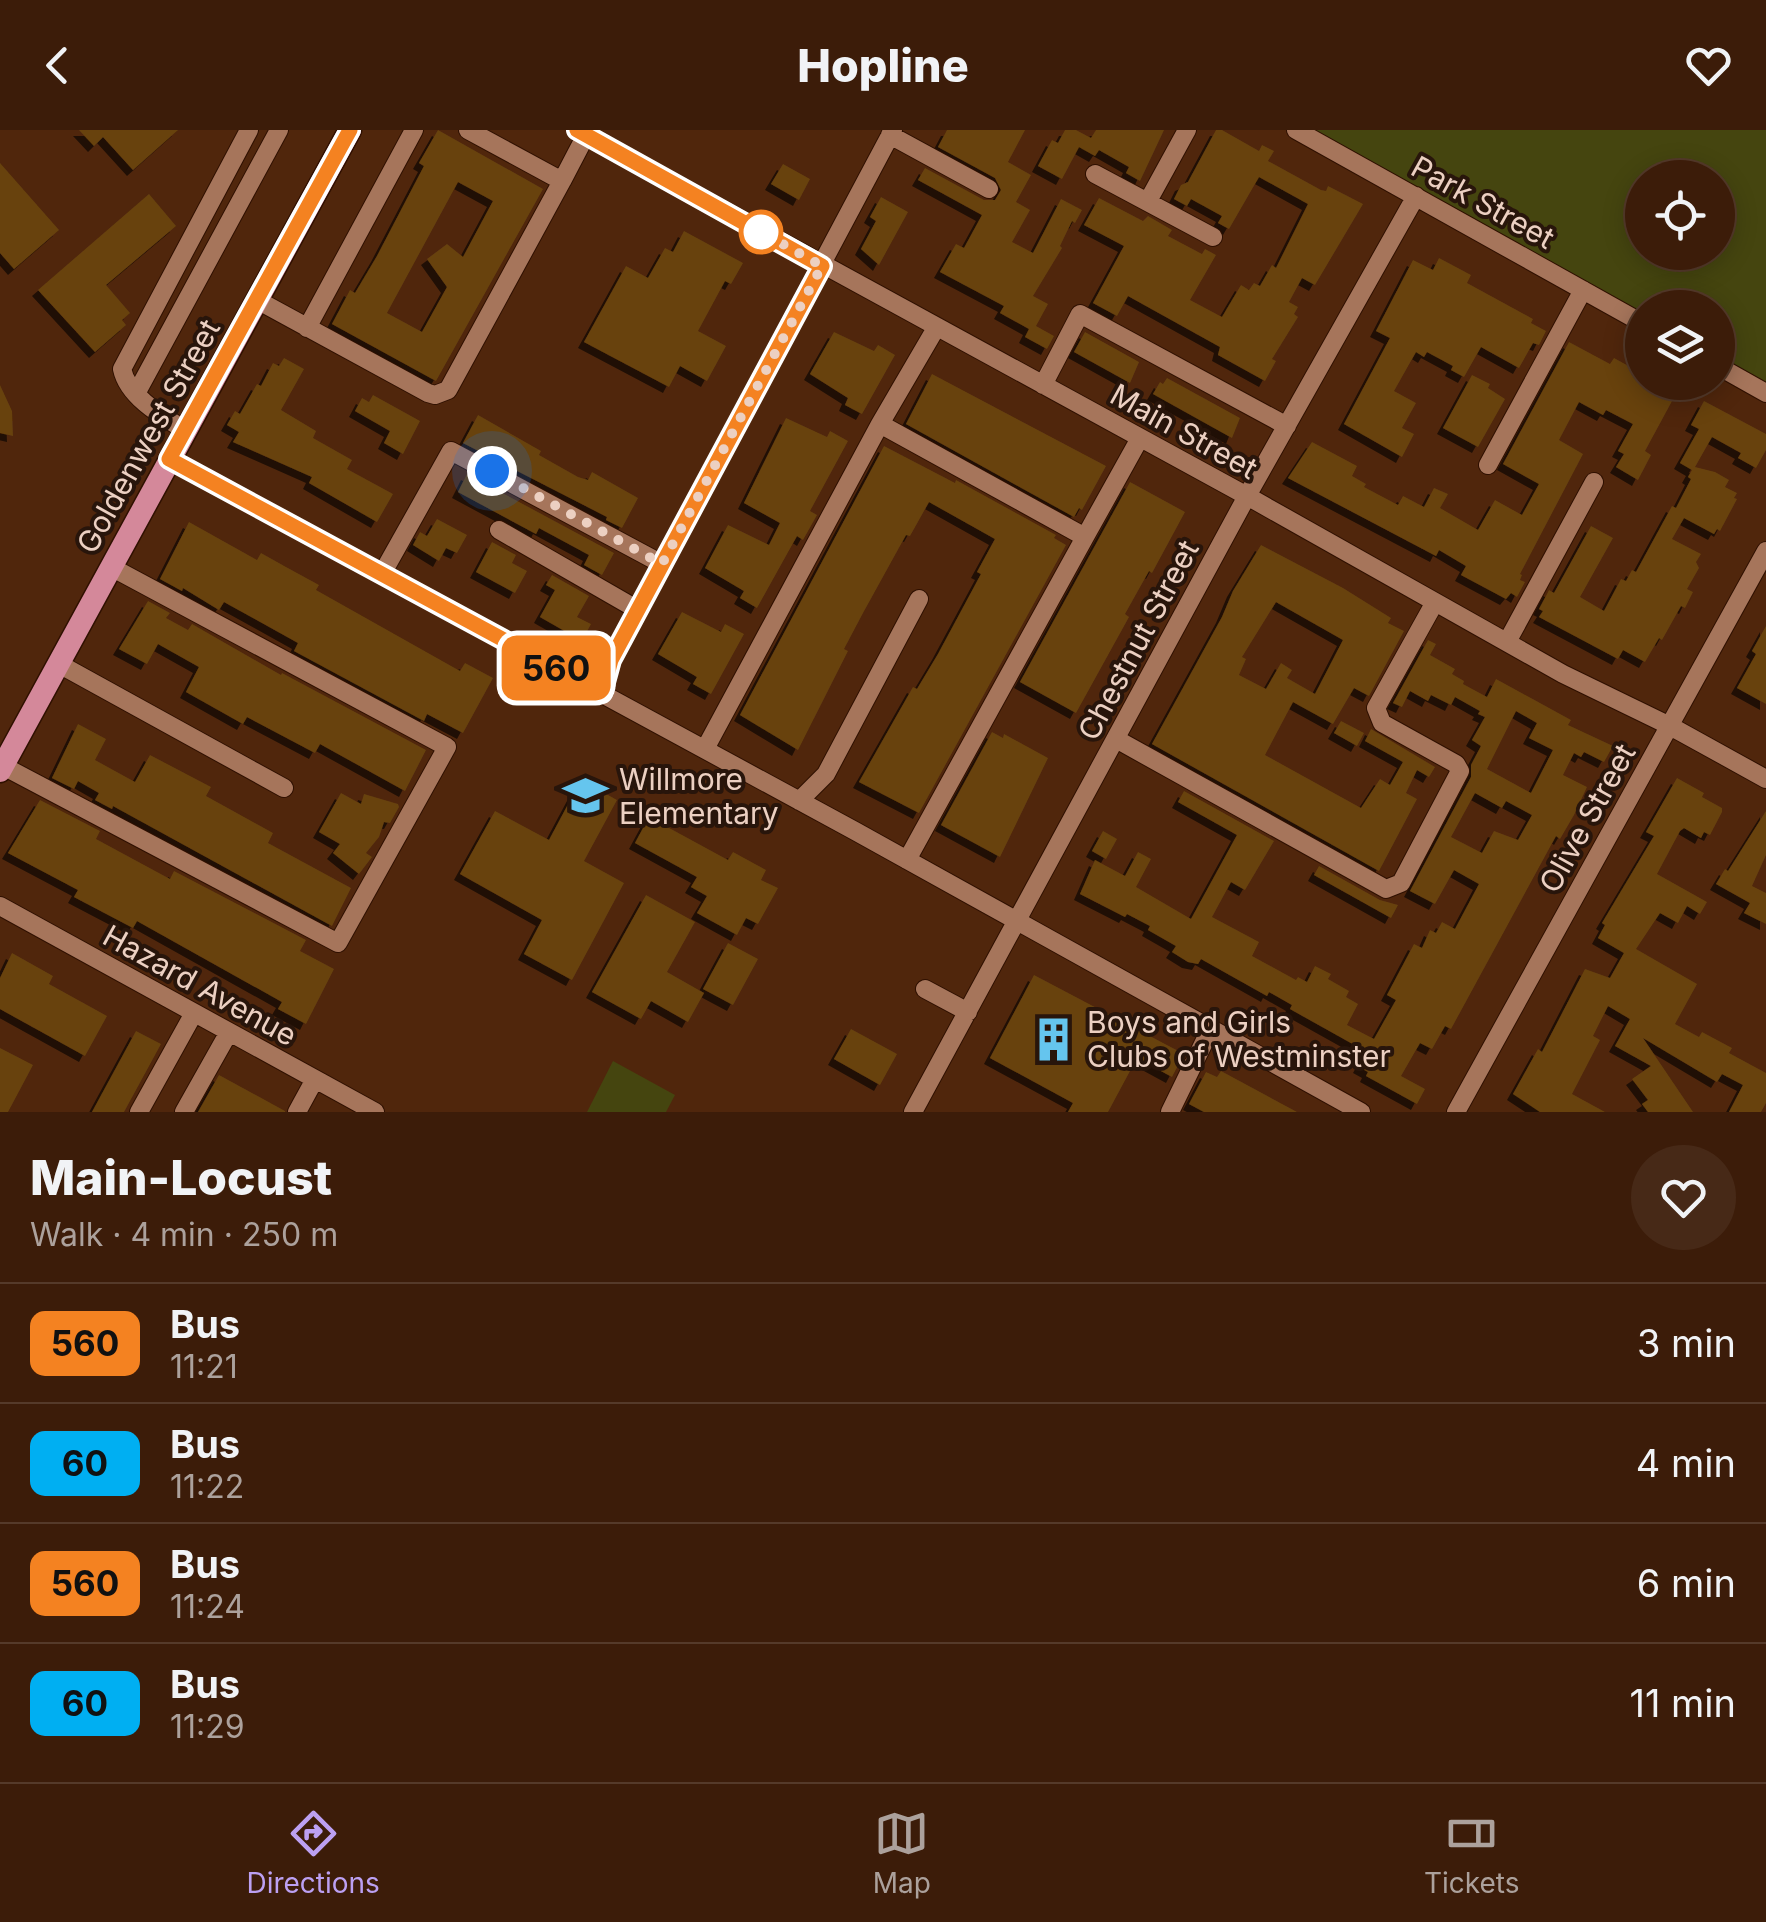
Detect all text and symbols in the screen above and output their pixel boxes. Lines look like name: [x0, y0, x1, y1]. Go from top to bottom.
icon: back: [30, 38, 85, 93]
text: Hopline: [797, 38, 969, 93]
icon: heart: [1681, 38, 1736, 93]
street label: Park Street: [1405, 148, 1561, 256]
map controls: [1625, 160, 1735, 400]
button: locate: [1625, 160, 1735, 270]
unlabelled marker: [740, 211, 782, 253]
button: layers: [1625, 290, 1735, 400]
street label: Goldenwest Street: [69, 313, 227, 559]
street label: Main Street: [1104, 376, 1264, 486]
your location: [467, 446, 517, 496]
street label: Chestnut Street: [1070, 534, 1206, 746]
line badge: 560: [498, 636, 614, 700]
text: 560: [522, 647, 590, 689]
street label: Olive Street: [1531, 737, 1643, 899]
place label: Willmore Elementary: [619, 761, 779, 831]
school or university icon: Willmore Elementary: [562, 772, 610, 820]
street label: Hazard Avenue: [97, 917, 303, 1053]
place label: Boys and Girls Clubs of Westminster: [1087, 1004, 1391, 1074]
building icon: Boys and Girls Clubs of Westminster: [1030, 1015, 1078, 1063]
button: heart: [1631, 1145, 1736, 1250]
text: Main-Locust: [30, 1148, 332, 1207]
text: Walk · 4 min · 250 m: [30, 1215, 338, 1254]
text: Bus: [170, 1301, 240, 1347]
text: 3 min: [1637, 1320, 1736, 1366]
text: 560: [51, 1322, 119, 1364]
text: 11:21: [170, 1347, 238, 1386]
text: Bus: [170, 1421, 240, 1467]
text: 4 min: [1636, 1440, 1736, 1486]
text: 60: [62, 1442, 108, 1484]
text: 11:22: [170, 1467, 244, 1506]
text: Bus: [170, 1541, 240, 1587]
text: 6 min: [1637, 1560, 1736, 1606]
text: 560: [51, 1562, 119, 1604]
text: 11:24: [170, 1587, 245, 1626]
text: Bus: [170, 1661, 240, 1707]
text: 11 min: [1629, 1680, 1736, 1726]
text: 60: [62, 1682, 108, 1724]
text: 11:29: [170, 1707, 245, 1746]
tab: Directions: [246, 1806, 380, 1900]
tab: Map: [873, 1806, 931, 1900]
tab: Tickets: [1424, 1806, 1520, 1900]

